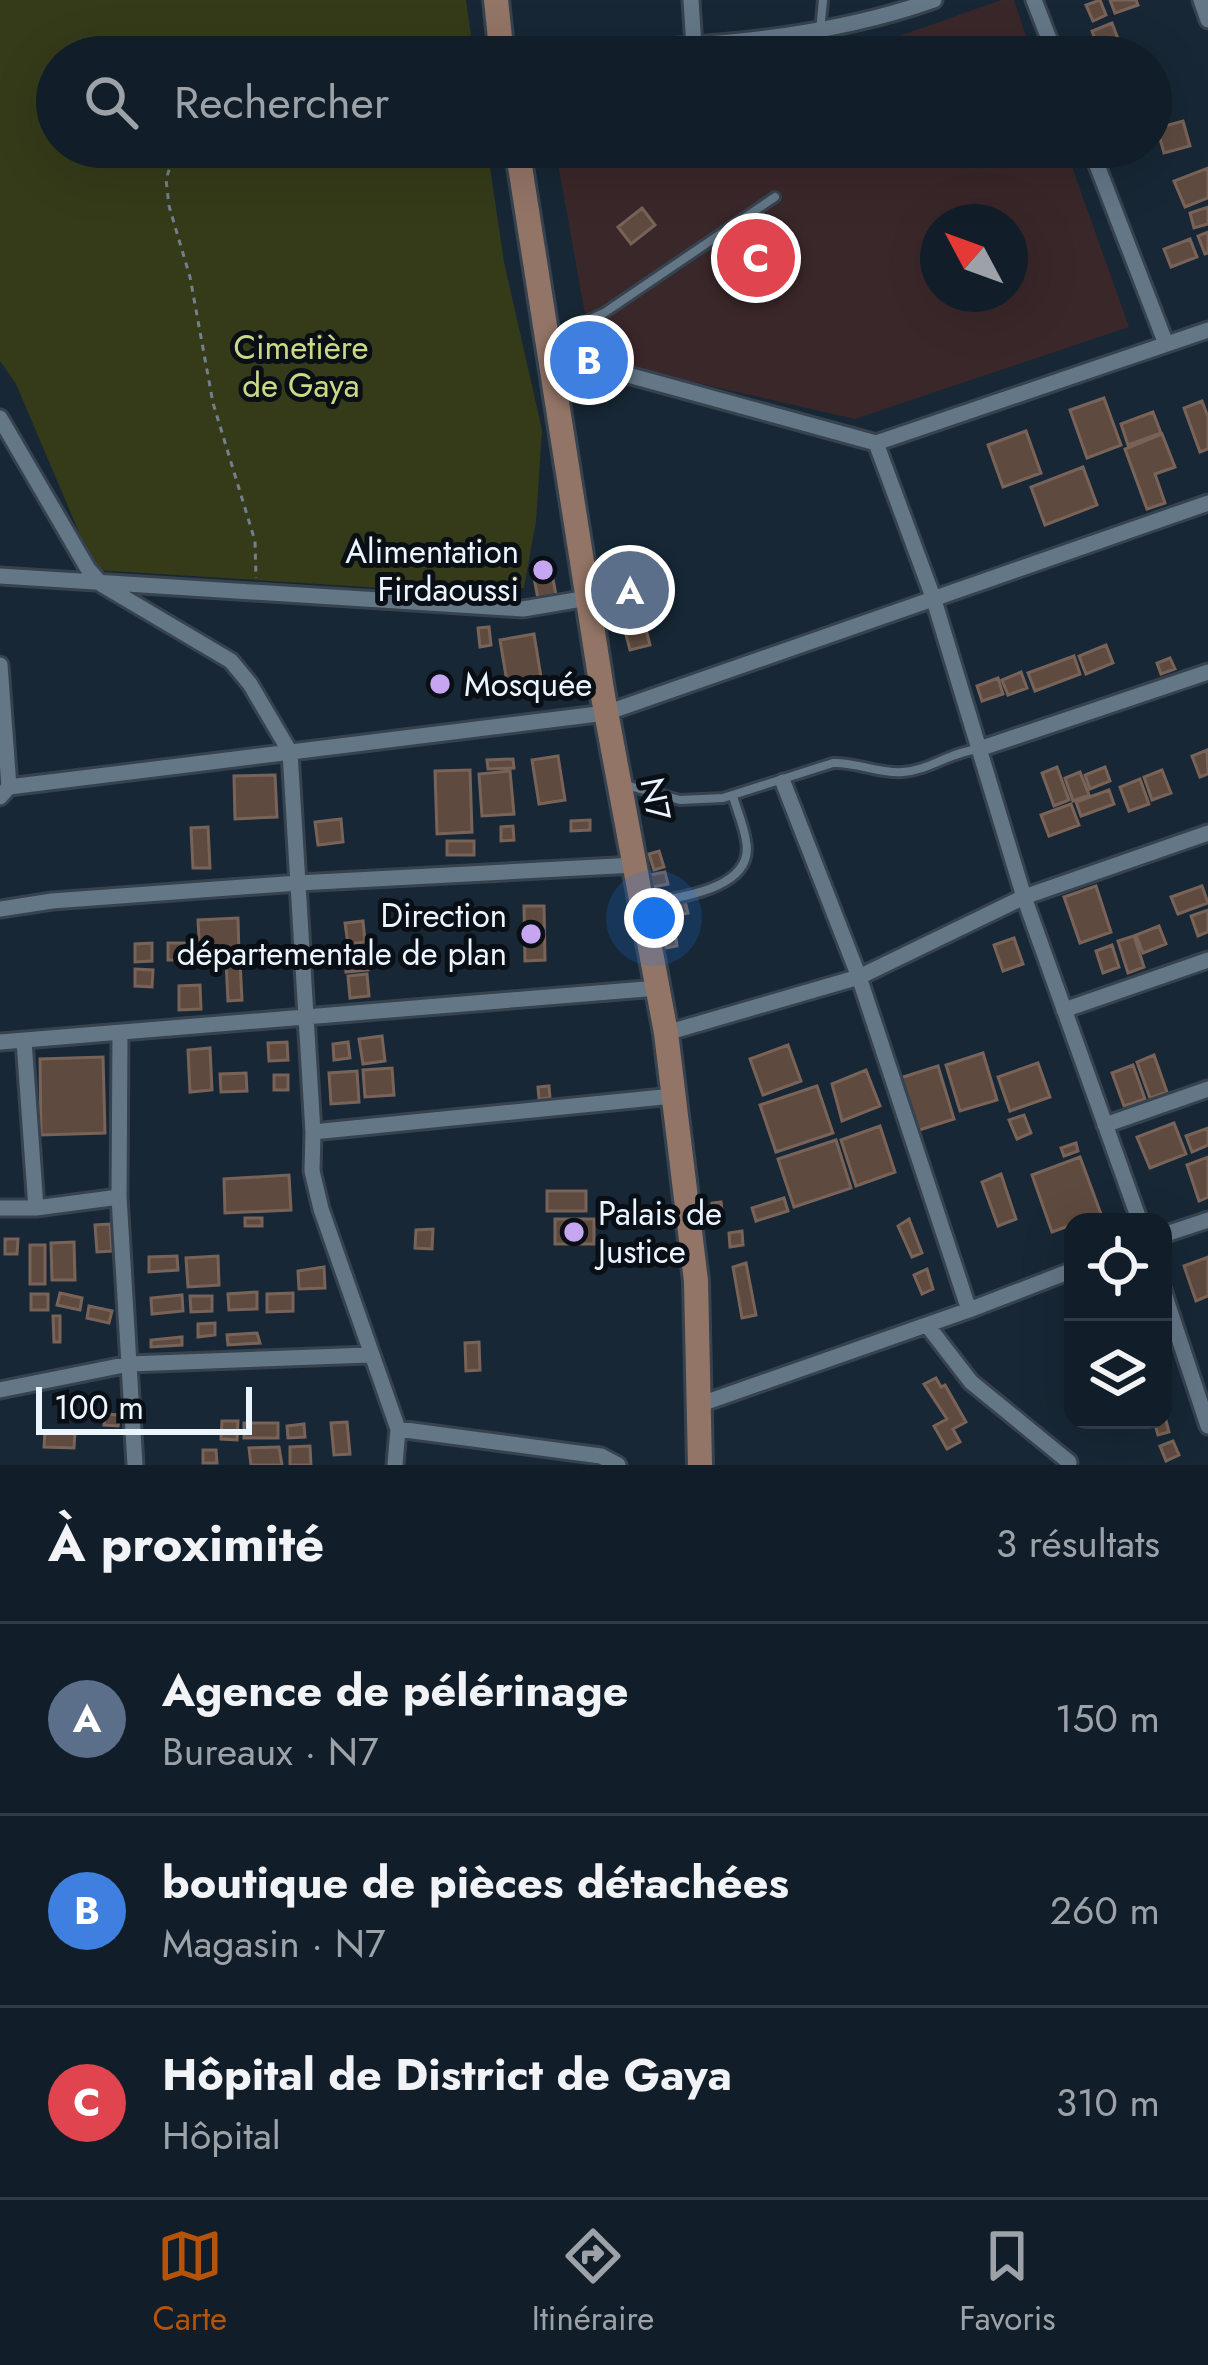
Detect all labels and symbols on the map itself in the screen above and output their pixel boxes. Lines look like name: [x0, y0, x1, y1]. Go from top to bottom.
north arrow: [920, 204, 1028, 312]
pin: C: [717, 213, 795, 303]
pin: B: [550, 315, 628, 405]
park label: Cimetière de Gaya: [233, 324, 369, 409]
place label: Alimentation Firdaoussi: [345, 528, 519, 613]
pin: A: [591, 545, 669, 635]
marker: Alimentation Firdaoussi: [530, 557, 556, 583]
place label: Mosquée: [464, 661, 592, 708]
marker: Mosquée: [427, 671, 453, 697]
street label: N7: [628, 774, 683, 825]
your location: [624, 888, 684, 948]
place label: Direction départementale de plan: [177, 892, 507, 977]
marker: Direction départementale de plan: [518, 921, 544, 947]
place label: Palais de Justice: [594, 1190, 722, 1275]
marker: Palais de Justice: [561, 1219, 587, 1245]
scale bar: [36, 1381, 252, 1434]

